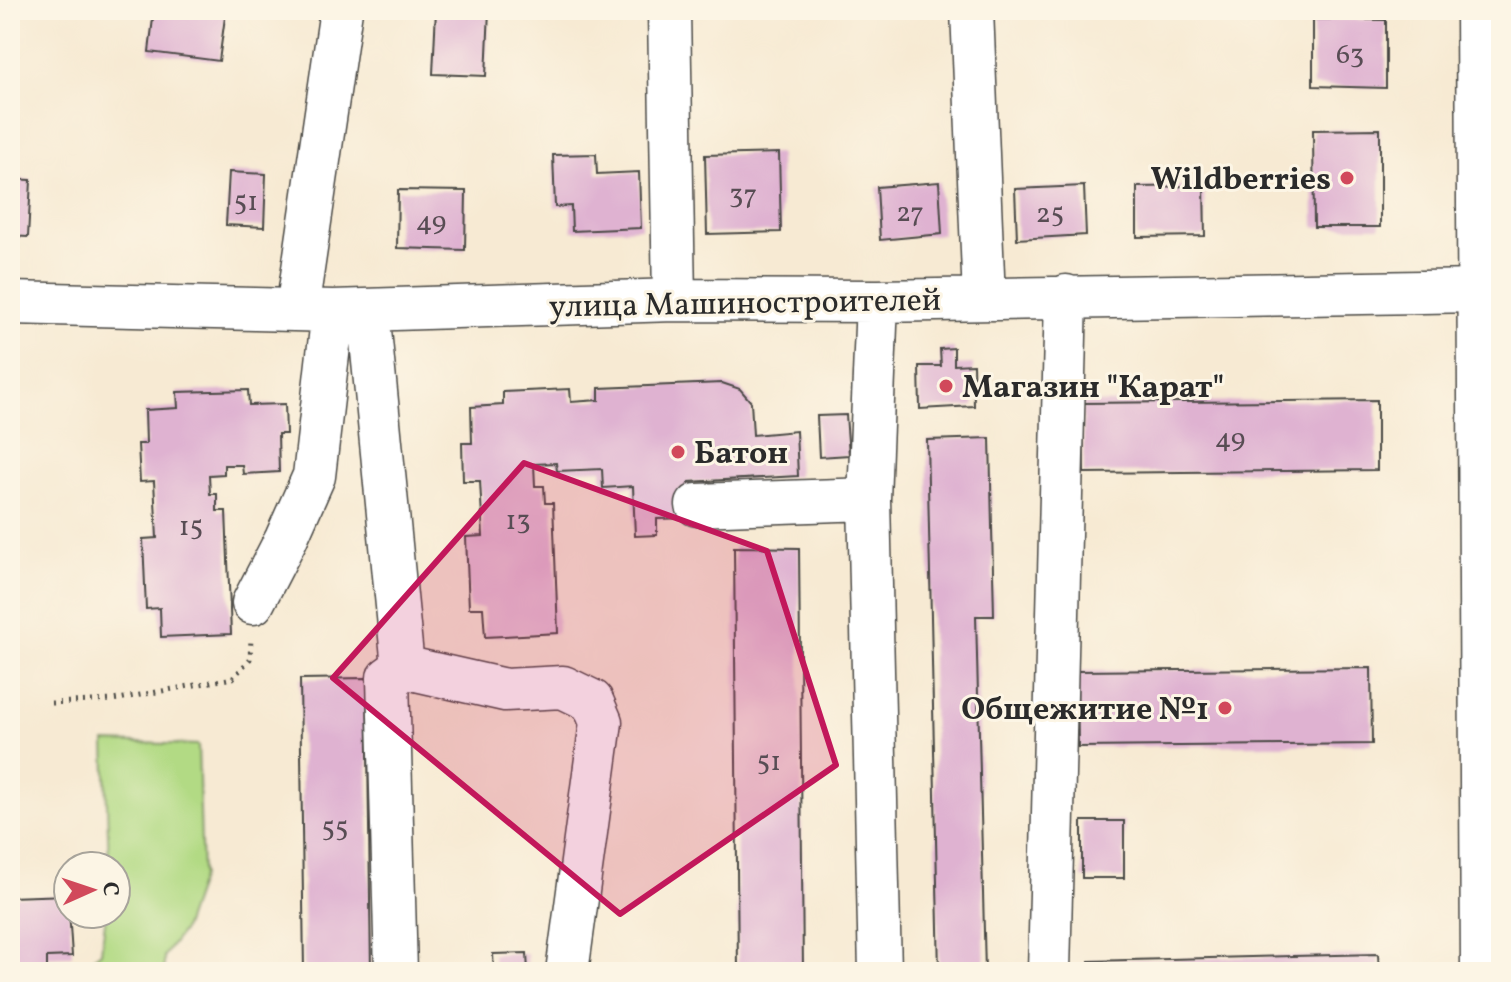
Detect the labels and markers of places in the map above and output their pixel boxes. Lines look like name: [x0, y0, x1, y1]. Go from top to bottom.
place label: Wildberries: [1151, 159, 1331, 203]
marker: Wildberries: [1338, 169, 1356, 187]
place label: Магазин "Карат": [962, 367, 1224, 411]
marker: Магазин "Карат": [937, 377, 955, 395]
place label: Батон: [694, 433, 788, 477]
marker: Батон: [669, 443, 687, 461]
place label: Общежитие №1: [961, 689, 1209, 733]
marker: Общежитие №1: [1216, 699, 1234, 717]

